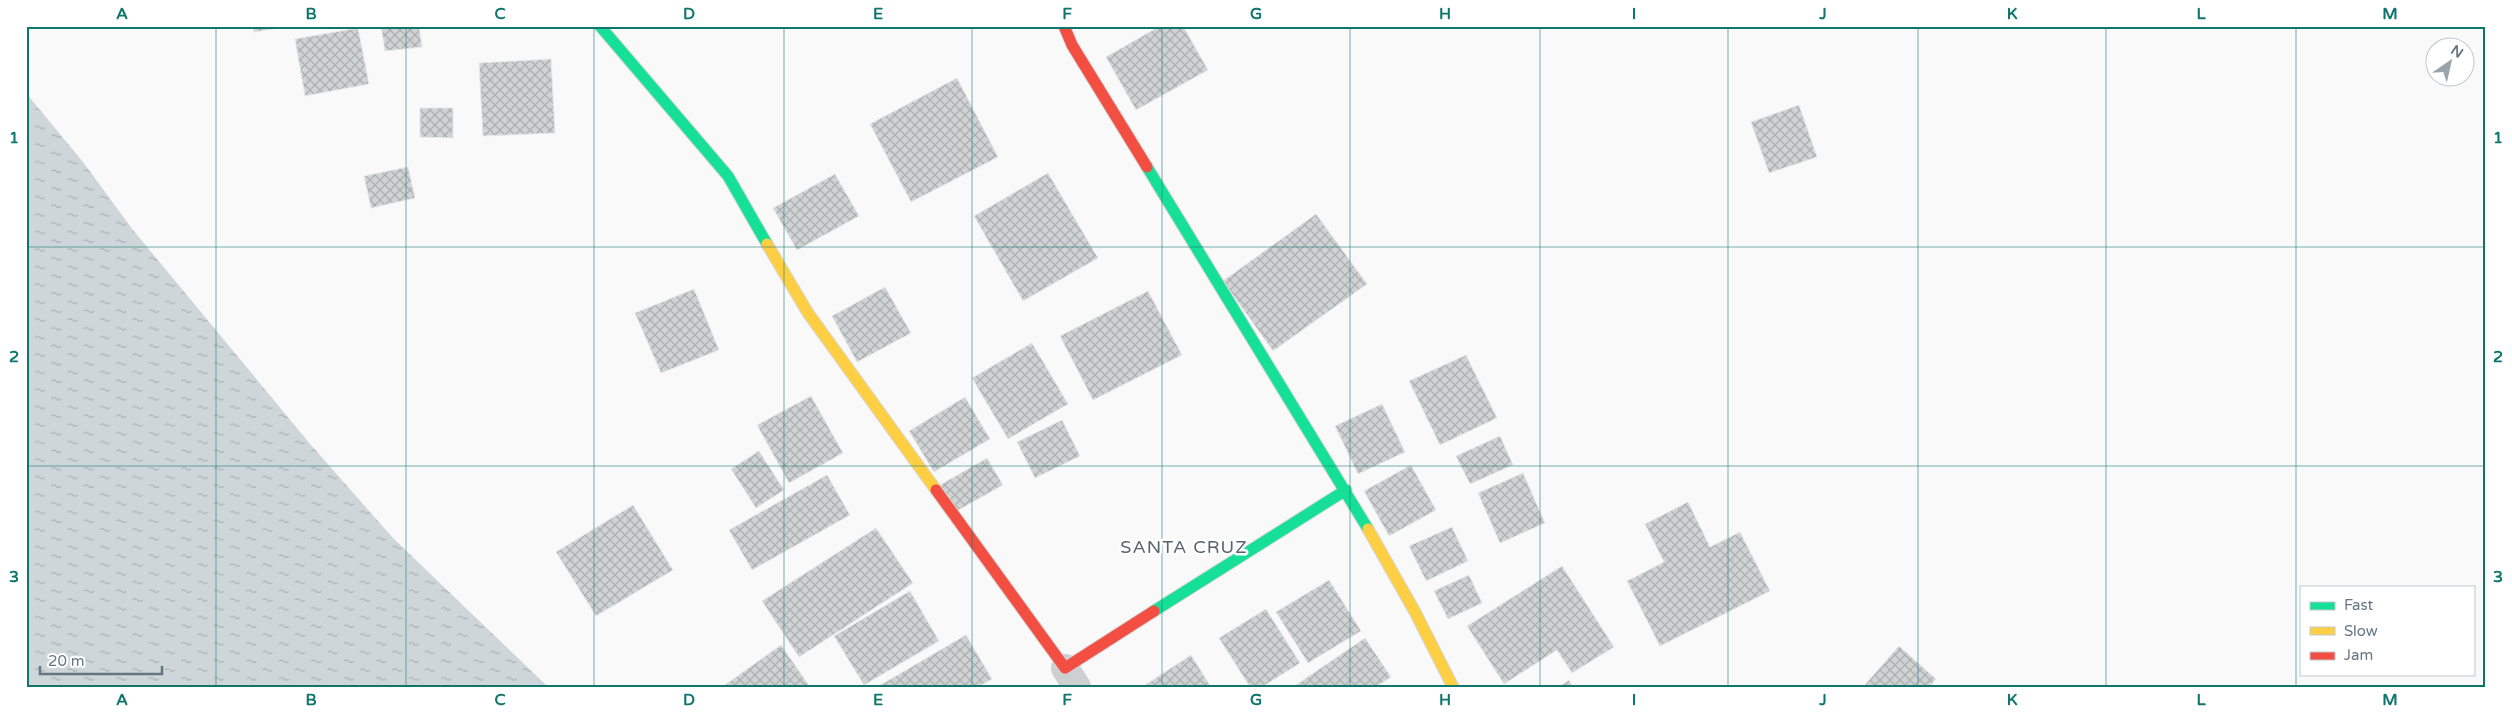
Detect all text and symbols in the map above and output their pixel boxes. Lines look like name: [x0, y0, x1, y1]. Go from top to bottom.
text: A: [116, 4, 128, 24]
text: B: [305, 4, 317, 24]
text: C: [494, 4, 506, 24]
text: D: [683, 4, 695, 24]
text: E: [873, 4, 883, 24]
text: F: [1062, 4, 1072, 24]
text: G: [1250, 4, 1262, 24]
text: H: [1439, 4, 1451, 24]
text: I: [1632, 4, 1636, 24]
text: J: [1818, 4, 1827, 24]
text: K: [2007, 4, 2018, 24]
text: L: [2196, 4, 2206, 24]
text: M: [2382, 4, 2398, 24]
north arrow: [2424, 38, 2474, 88]
text: N: [2448, 41, 2466, 62]
text: 1: [9, 128, 19, 148]
text: 1: [2493, 128, 2503, 148]
text: 2: [9, 347, 19, 367]
text: 2: [2493, 347, 2503, 367]
district label: SANTA CRUZ: [1120, 536, 1248, 558]
text: 3: [9, 567, 19, 587]
text: 3: [2493, 567, 2503, 587]
legend: [2300, 586, 2474, 676]
text: Fast: [2344, 596, 2374, 614]
text: Slow: [2344, 622, 2378, 640]
scale bar: [40, 643, 162, 675]
text: Jam: [2344, 646, 2373, 664]
text: 20 m: [48, 652, 85, 670]
text: A: [116, 690, 128, 710]
text: B: [305, 690, 317, 710]
text: C: [494, 690, 506, 710]
text: D: [683, 690, 695, 710]
text: E: [873, 690, 883, 710]
text: F: [1062, 690, 1072, 710]
text: G: [1250, 690, 1262, 710]
text: H: [1439, 690, 1451, 710]
text: I: [1632, 690, 1636, 710]
text: J: [1818, 690, 1827, 710]
text: K: [2007, 690, 2018, 710]
text: L: [2196, 690, 2206, 710]
text: M: [2382, 690, 2398, 710]

